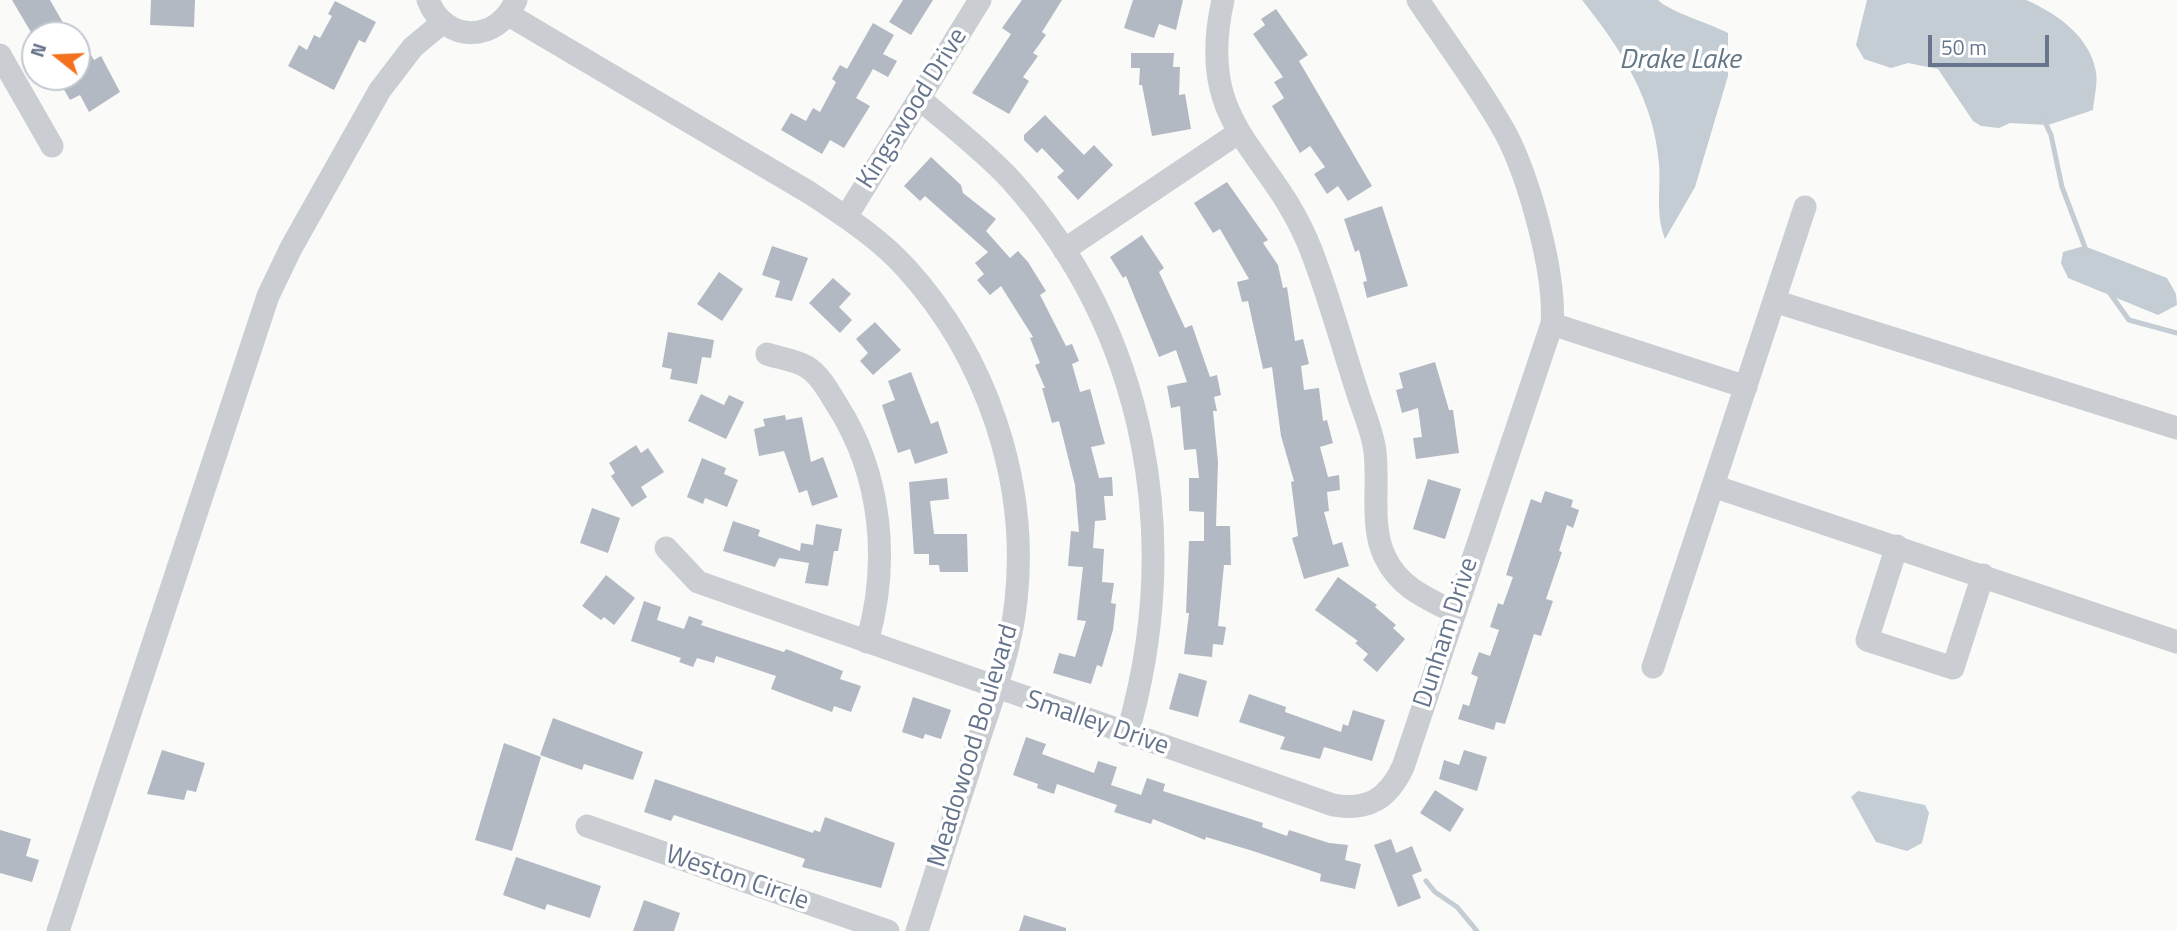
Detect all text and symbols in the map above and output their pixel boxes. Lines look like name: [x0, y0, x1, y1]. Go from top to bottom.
north arrow: [21, 21, 91, 91]
scale bar: [1932, 21, 2053, 65]
street label: Kingswood Drive: [851, 23, 975, 195]
text: 50 m: [1941, 31, 1987, 63]
text: N: [22, 39, 53, 61]
water label: Drake Lake: [1619, 44, 1741, 78]
street label: Dunham Drive: [1408, 554, 1486, 712]
street label: Meadowood Boulevard: [922, 621, 1026, 871]
street label: Smalley Drive: [1022, 685, 1172, 763]
street label: Weston Circle: [661, 840, 813, 918]

